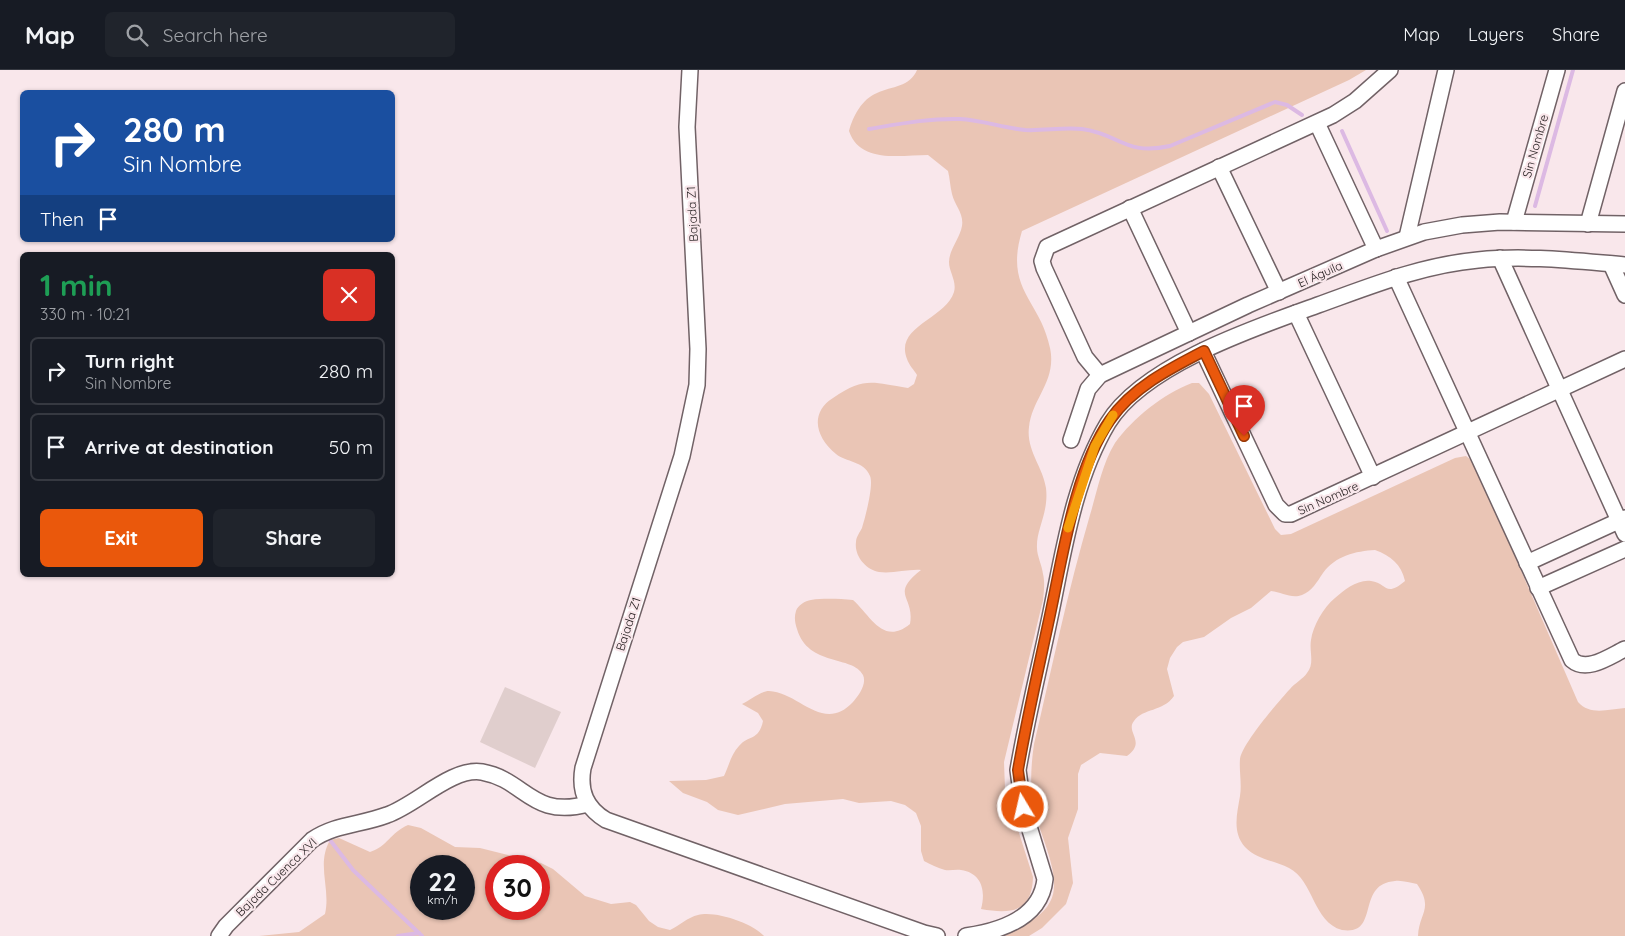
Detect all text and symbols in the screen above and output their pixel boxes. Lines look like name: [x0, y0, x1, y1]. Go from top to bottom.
search box: [105, 12, 455, 57]
text: Map: [25, 20, 75, 50]
icon: search: [123, 21, 151, 49]
text: Search here: [163, 23, 268, 47]
text: Map: [1403, 23, 1440, 46]
text: Layers: [1468, 23, 1524, 46]
text: Share: [1552, 23, 1600, 46]
text: 280 m: [123, 107, 226, 151]
icon: right: [40, 110, 105, 175]
street label: Sin Nombre: [1519, 113, 1551, 179]
text: Sin Nombre: [123, 150, 242, 178]
street label: Bajada Z1: [683, 186, 701, 242]
icon: arrive: [94, 205, 122, 233]
text: Then: [40, 207, 84, 231]
street label: El Águila: [1295, 258, 1345, 290]
text: 1 min: [40, 266, 113, 304]
button: close: [323, 269, 375, 321]
text: 330 m · 10:21: [40, 304, 130, 324]
text: Turn right: [85, 349, 174, 373]
icon: right: [42, 357, 70, 385]
text: 280 m: [318, 359, 373, 383]
text: Sin Nombre: [85, 373, 171, 393]
pin: [1223, 385, 1265, 436]
icon: arrive: [1230, 392, 1258, 420]
icon: arrive: [42, 433, 70, 461]
text: Arrive at destination: [85, 435, 274, 459]
text: 50 m: [329, 435, 373, 459]
street label: Sin Nombre: [1295, 478, 1361, 518]
button: Exit: [40, 509, 203, 567]
button: Share: [213, 509, 375, 567]
street label: Bajada Z1: [612, 595, 644, 653]
position arrow: [996, 780, 1048, 832]
street label: Bajada Cuenca XVI: [232, 835, 320, 919]
speed limit sign: 30: [485, 855, 550, 920]
text: 22: [428, 866, 457, 897]
text: km/h: [427, 892, 458, 907]

